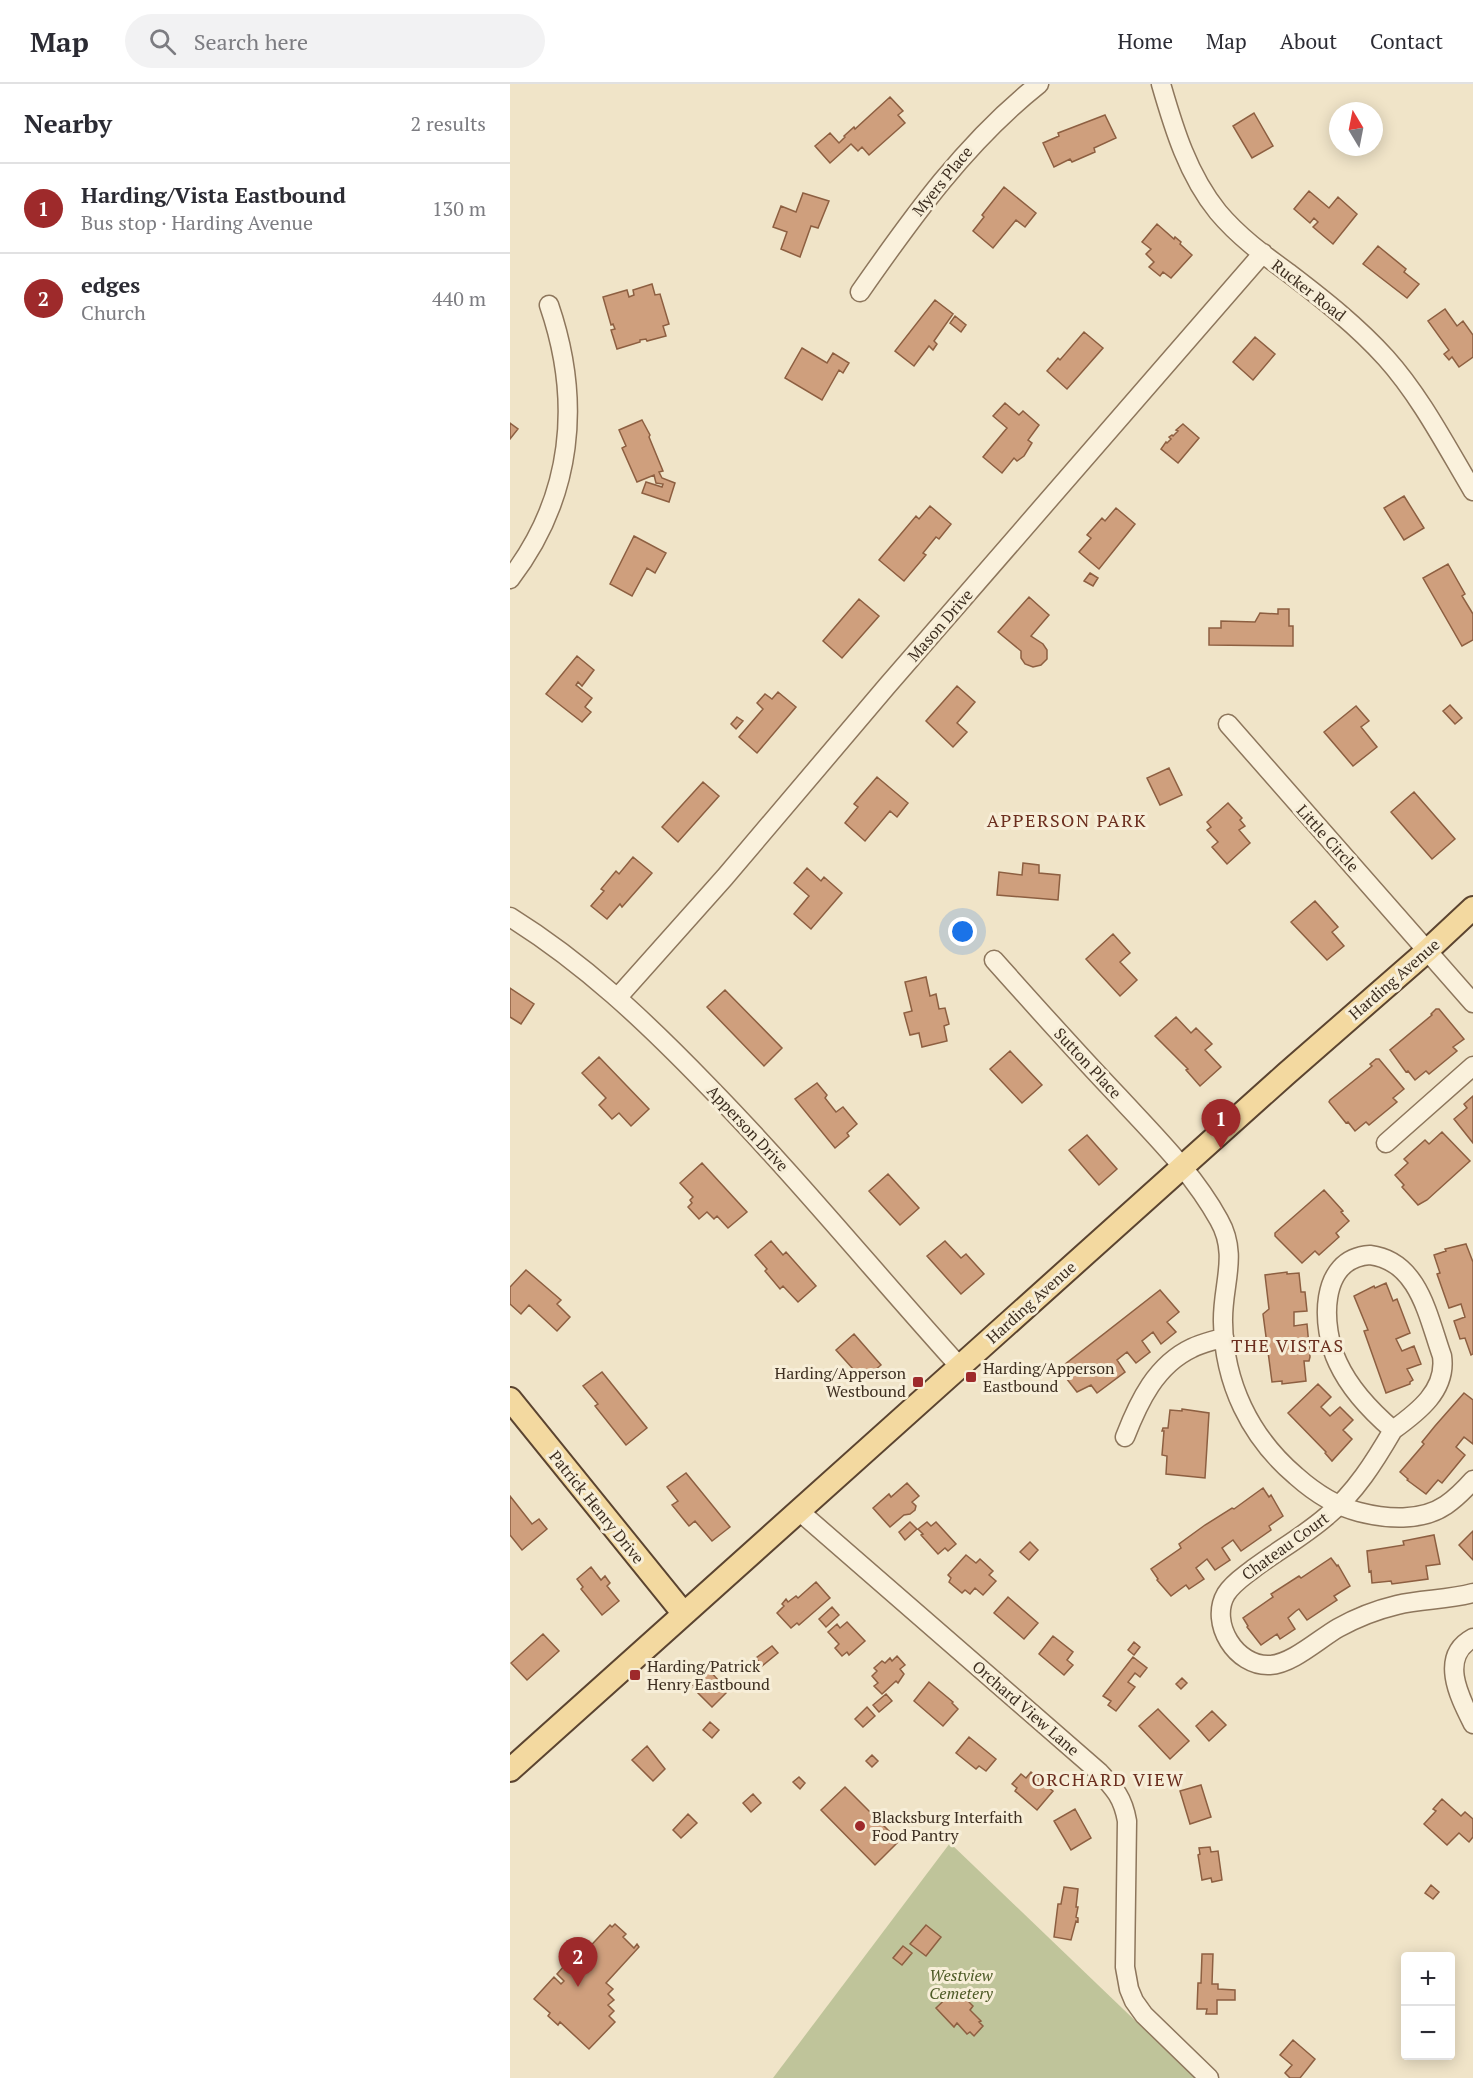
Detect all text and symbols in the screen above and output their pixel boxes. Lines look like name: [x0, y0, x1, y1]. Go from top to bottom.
search box: [125, 14, 545, 68]
text: Map: [30, 23, 89, 60]
icon: search: [146, 25, 179, 58]
text: Search here: [194, 27, 308, 56]
text: Home: [1117, 27, 1173, 55]
text: Map: [1206, 27, 1247, 55]
text: About: [1280, 27, 1337, 55]
text: Contact: [1370, 27, 1443, 55]
north arrow: [1329, 102, 1383, 156]
text: Nearby: [24, 106, 112, 140]
text: 2 results: [411, 110, 486, 137]
street label: Myers Place: [907, 141, 977, 221]
text: Harding/Vista Eastbound: [81, 180, 346, 209]
text: 1: [38, 195, 49, 222]
text: 130 m: [432, 195, 486, 222]
text: Bus stop · Harding Avenue: [81, 209, 313, 236]
street label: Rucker Road: [1267, 254, 1351, 326]
text: edges: [81, 270, 140, 299]
text: 2: [38, 285, 49, 312]
text: 440 m: [432, 285, 486, 312]
text: Church: [81, 299, 146, 326]
street label: Mason Drive: [902, 584, 978, 666]
street label: Little Circle: [1292, 800, 1364, 876]
district label: APPERSON PARK: [987, 808, 1147, 832]
your location: [948, 917, 977, 946]
street label: Harding Avenue: [1344, 933, 1444, 1025]
street label: Sutton Place: [1049, 1023, 1127, 1103]
street label: Apperson Drive: [702, 1080, 794, 1176]
pin: 1: [1202, 1100, 1240, 1149]
street label: Harding Avenue: [981, 1256, 1081, 1348]
district label: THE VISTAS: [1231, 1333, 1345, 1357]
place label: Harding/Apperson Eastbound: [983, 1357, 1115, 1397]
place label: Harding/Apperson Westbound: [774, 1362, 906, 1402]
marker: Harding/Apperson Eastbound: [964, 1370, 978, 1384]
marker: Harding/Apperson Westbound: [911, 1375, 925, 1389]
street label: Patrick Henry Drive: [544, 1446, 650, 1568]
street label: Chateau Court: [1237, 1507, 1333, 1585]
place label: Harding/Patrick Henry Eastbound: [647, 1655, 770, 1695]
street label: Orchard View Lane: [968, 1655, 1084, 1761]
marker: Harding/Patrick Henry Eastbound: [628, 1668, 642, 1682]
district label: ORCHARD VIEW: [1031, 1767, 1185, 1791]
place label: Blacksburg Interfaith Food Pantry: [872, 1806, 1023, 1846]
marker: Blacksburg Interfaith Food Pantry: [853, 1819, 867, 1833]
pin: 2: [558, 1938, 598, 1987]
map controls: [1401, 1952, 1455, 2060]
button: +: [1401, 1952, 1455, 2006]
park label: Westview Cemetery: [929, 1964, 994, 2004]
button: −: [1401, 2006, 1455, 2060]

